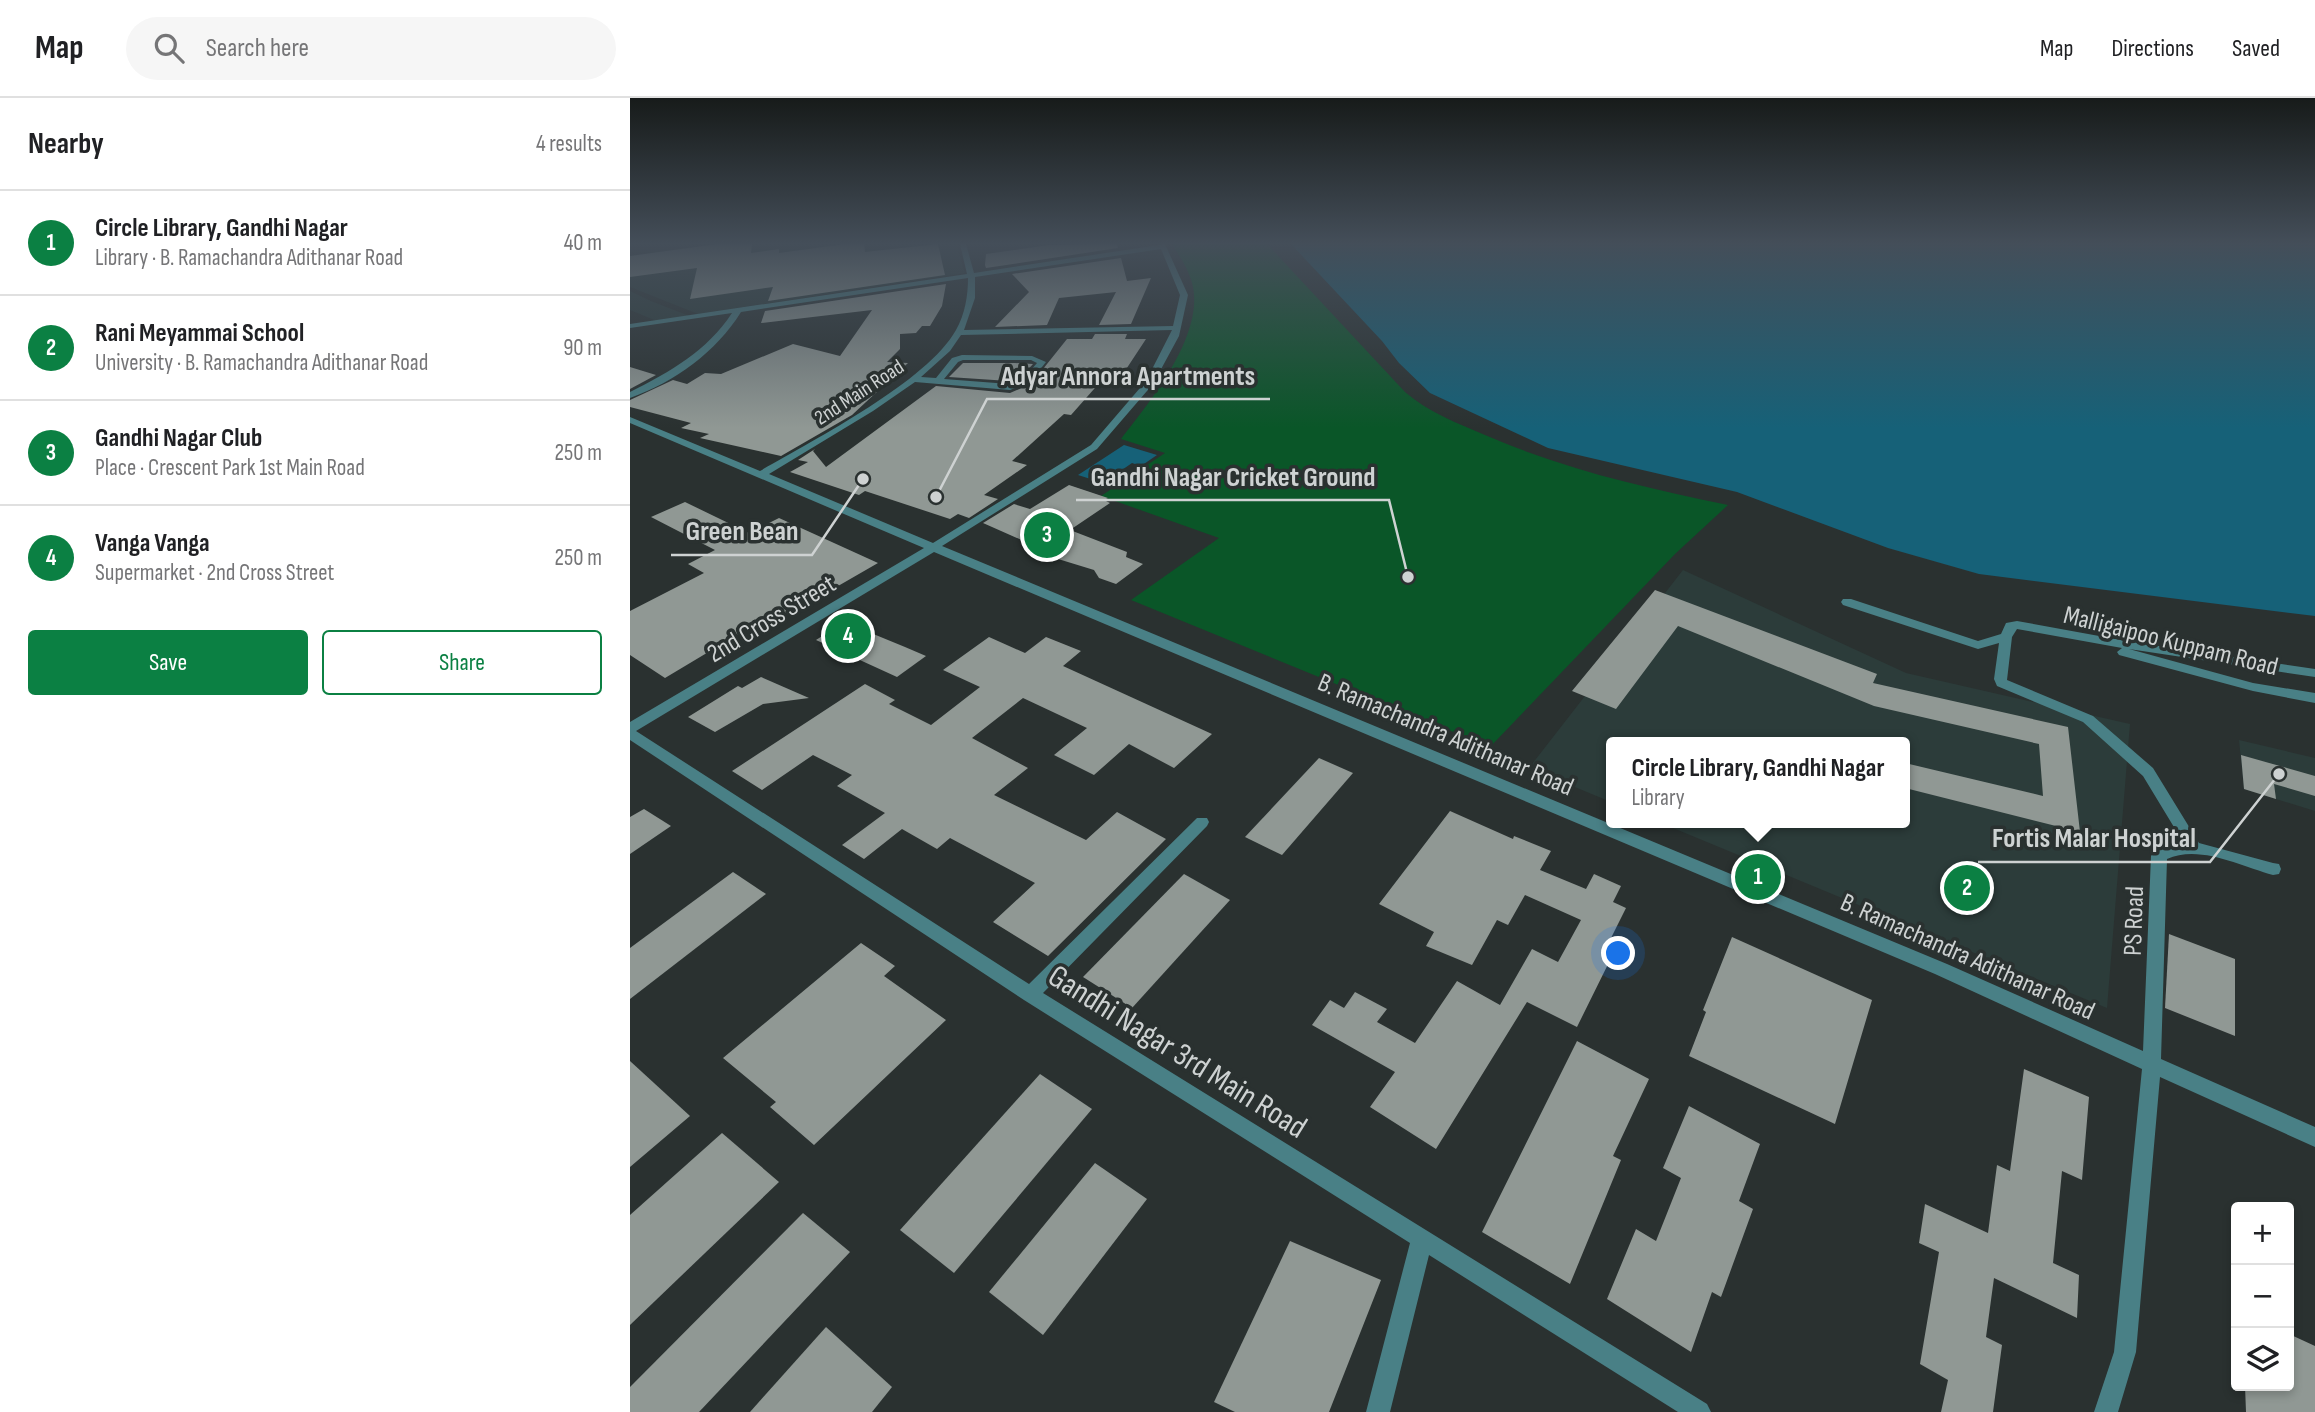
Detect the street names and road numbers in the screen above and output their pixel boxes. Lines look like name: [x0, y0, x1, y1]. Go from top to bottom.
street label: 2nd Main Road: [810, 354, 909, 431]
street label: 2nd Cross Street: [702, 569, 842, 670]
street label: Malligaipoo Kuppam Road: [2060, 600, 2281, 683]
street label: B. Ramachandra Adithanar Road: [1313, 667, 1578, 803]
street label: PS Road: [2118, 886, 2151, 956]
street label: B. Ramachandra Adithanar Road: [1836, 887, 2099, 1027]
street label: Gandhi Nagar 3rd Main Road: [1041, 957, 1314, 1148]

